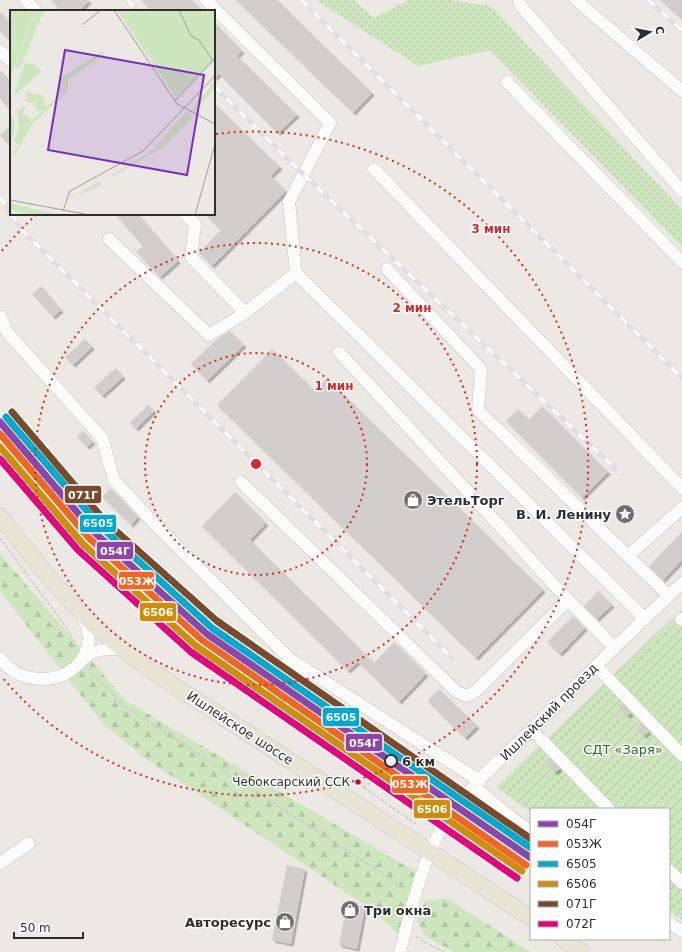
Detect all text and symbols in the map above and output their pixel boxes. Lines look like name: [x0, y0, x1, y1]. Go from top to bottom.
inset map: [10, 10, 215, 215]
north arrow: [630, 12, 670, 52]
text: С: [652, 25, 666, 35]
text: 3 мин: [471, 222, 511, 236]
text: 2 мин: [392, 301, 432, 315]
text: 1 мин: [314, 379, 354, 393]
centre of rings: [249, 457, 263, 471]
line badge: 071Г: [64, 485, 102, 504]
text: 071Г: [68, 489, 98, 502]
shop icon: ЭтельТорг: [402, 489, 424, 511]
place label: ЭтельТорг: [427, 493, 505, 508]
place icon: В. И. Ленину: [614, 503, 636, 525]
place label: В. И. Ленину: [516, 507, 612, 522]
line badge: 6505: [79, 514, 117, 533]
text: 6505: [83, 517, 113, 530]
line badge: 054Г: [96, 541, 134, 560]
text: 054Г: [100, 545, 130, 558]
line badge: 053Ж: [118, 571, 155, 590]
text: 053Ж: [119, 575, 156, 588]
line badge: 6506: [139, 602, 177, 622]
text: 6506: [143, 606, 174, 619]
street label: Ишлейский проезд: [497, 660, 601, 764]
street label: Ишлейское шоссе: [184, 688, 296, 768]
line badge: 6505: [322, 707, 360, 727]
text: 6505: [326, 711, 356, 724]
line badge: 054Г: [345, 733, 383, 752]
text: 054Г: [349, 737, 379, 750]
park label: СДТ «Заря»: [583, 742, 663, 757]
marker: 6 км: [384, 754, 398, 768]
place label: 6 км: [402, 754, 435, 769]
place label: Чебоксарский ССК: [232, 775, 350, 789]
line badge: 053Ж: [391, 775, 429, 794]
marker: Чебоксарский ССК: [353, 777, 363, 787]
text: 053Ж: [392, 778, 429, 791]
line badge: 6506: [413, 799, 451, 819]
text: 6506: [417, 803, 448, 816]
legend: [530, 808, 670, 940]
text: 054Г: [566, 817, 596, 831]
text: 053Ж: [566, 837, 602, 851]
text: 6505: [566, 857, 597, 871]
text: 6506: [566, 877, 597, 891]
text: 071Г: [566, 897, 596, 911]
shop icon: Три окна: [339, 899, 361, 921]
place label: Три окна: [364, 903, 431, 918]
shop icon: Авторесурс: [274, 911, 296, 933]
scale bar: [14, 914, 83, 940]
place label: Авторесурс: [185, 915, 271, 930]
text: 072Г: [566, 917, 596, 931]
text: 50 m: [20, 921, 51, 935]

